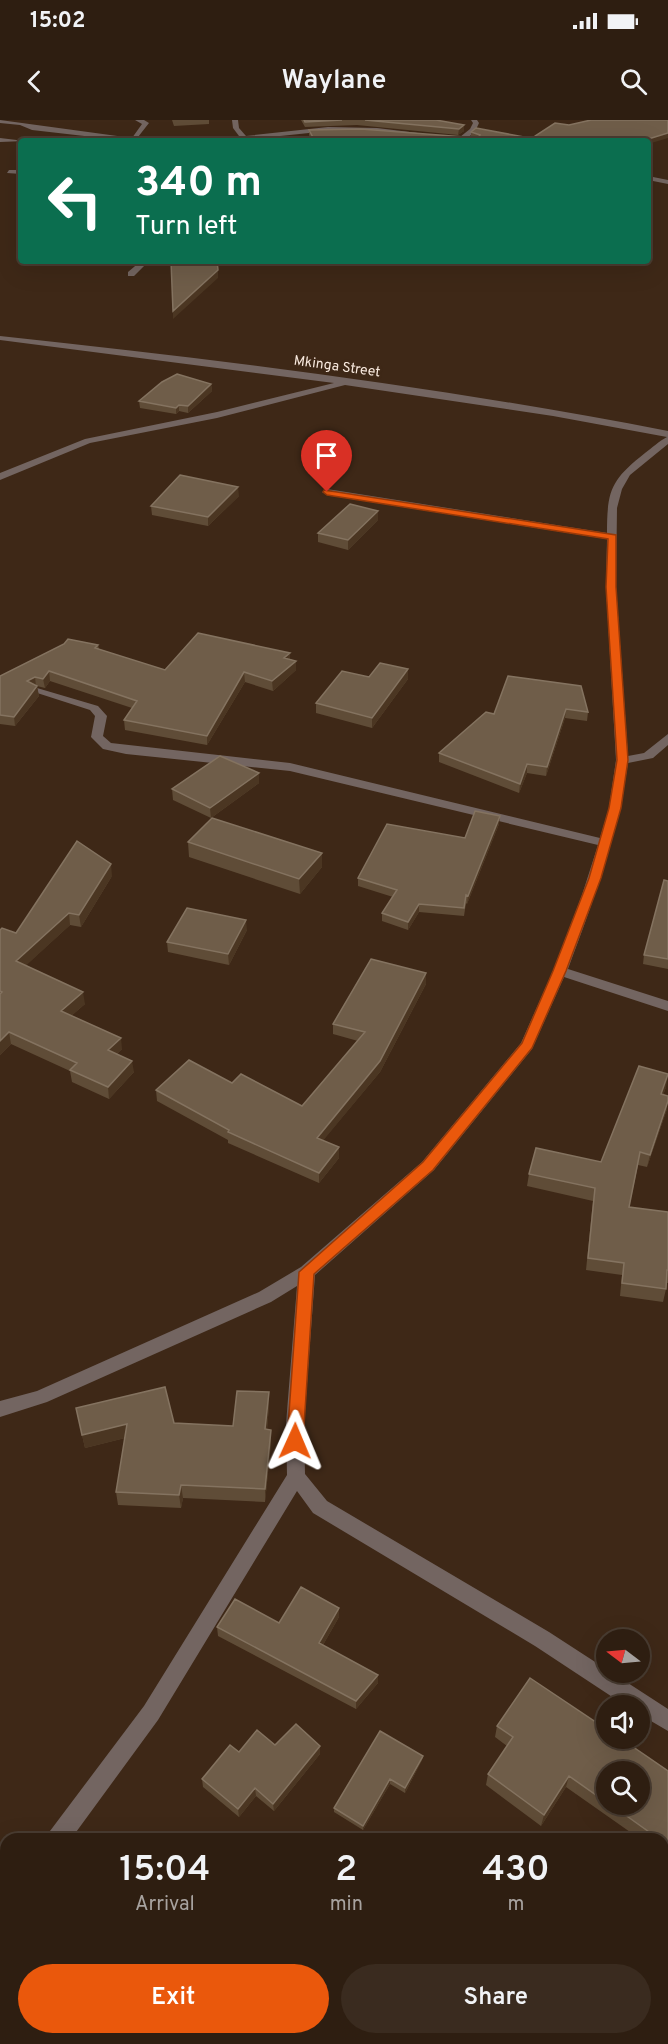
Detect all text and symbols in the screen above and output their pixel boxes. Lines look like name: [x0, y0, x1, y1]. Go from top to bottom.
text: 15:02: [30, 8, 86, 35]
text: Waylane: [282, 64, 386, 98]
icon: back: [18, 65, 51, 98]
icon: search: [617, 65, 650, 98]
text: 340 m: [135, 158, 262, 211]
icon: left: [36, 162, 114, 240]
text: Turn left: [135, 210, 237, 244]
street label: Mkinga Street: [292, 352, 382, 382]
pin: [301, 430, 352, 492]
icon: arrive: [310, 439, 343, 472]
position arrow: [263, 1409, 327, 1473]
north arrow: [596, 1629, 650, 1683]
map controls: [596, 1629, 650, 1815]
button: sound: [596, 1695, 650, 1749]
button: search: [596, 1761, 650, 1815]
text: 15:04: [119, 1848, 210, 1894]
text: 2: [335, 1848, 357, 1894]
text: 430: [482, 1848, 550, 1894]
text: Arrival: [135, 1892, 195, 1918]
text: min: [330, 1892, 363, 1918]
text: m: [507, 1892, 524, 1918]
button: Exit: [18, 1964, 329, 2033]
button: Share: [341, 1964, 651, 2033]

